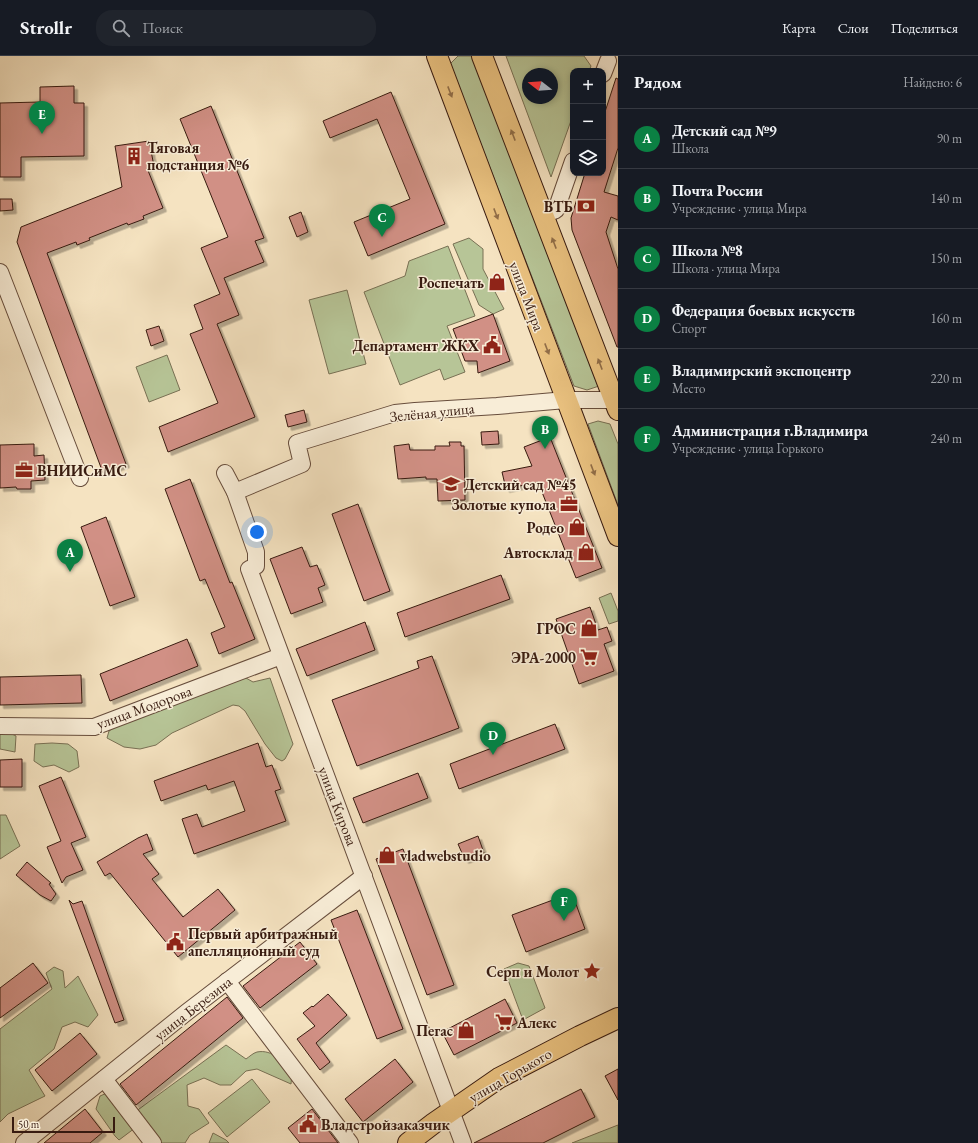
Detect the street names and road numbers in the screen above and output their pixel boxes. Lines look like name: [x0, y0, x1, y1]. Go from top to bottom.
street label: улица Мира: [505, 259, 549, 333]
street label: Зелёная улица: [389, 398, 475, 426]
street label: улица Модорова: [94, 681, 194, 733]
street label: улица Кирова: [314, 764, 362, 848]
street label: улица Березина: [150, 972, 236, 1044]
street label: улица Горького: [465, 1044, 555, 1106]

